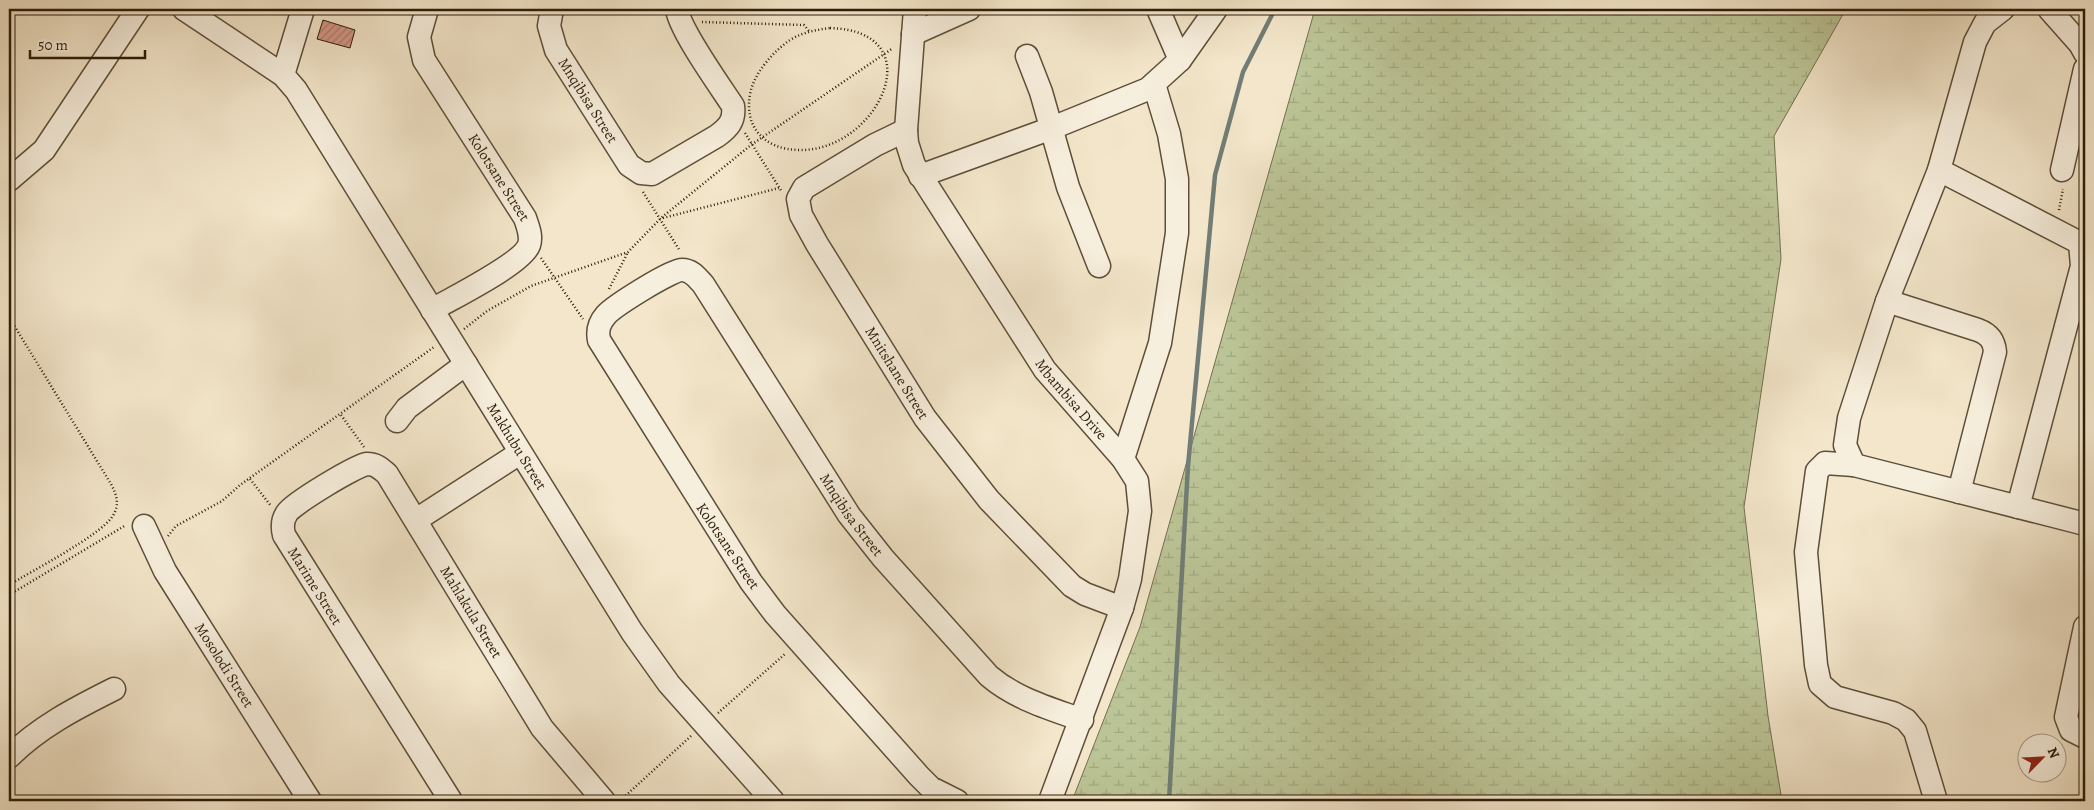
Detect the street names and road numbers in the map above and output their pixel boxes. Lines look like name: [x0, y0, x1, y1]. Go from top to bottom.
street label: Mnqibisa Street: [553, 54, 623, 147]
street label: Kolotsane Street: [464, 130, 535, 225]
street label: Mnitshane Street: [861, 323, 933, 423]
street label: Mbambisa Drive: [1030, 355, 1112, 444]
street label: Makhubu Street: [482, 399, 551, 494]
street label: Mnqibisa Street: [815, 469, 888, 560]
street label: Kolotsane Street: [692, 499, 764, 593]
street label: Marime Street: [283, 543, 347, 629]
street label: Mahlakula Street: [435, 562, 507, 662]
street label: Mosolodi Street: [190, 619, 259, 711]

